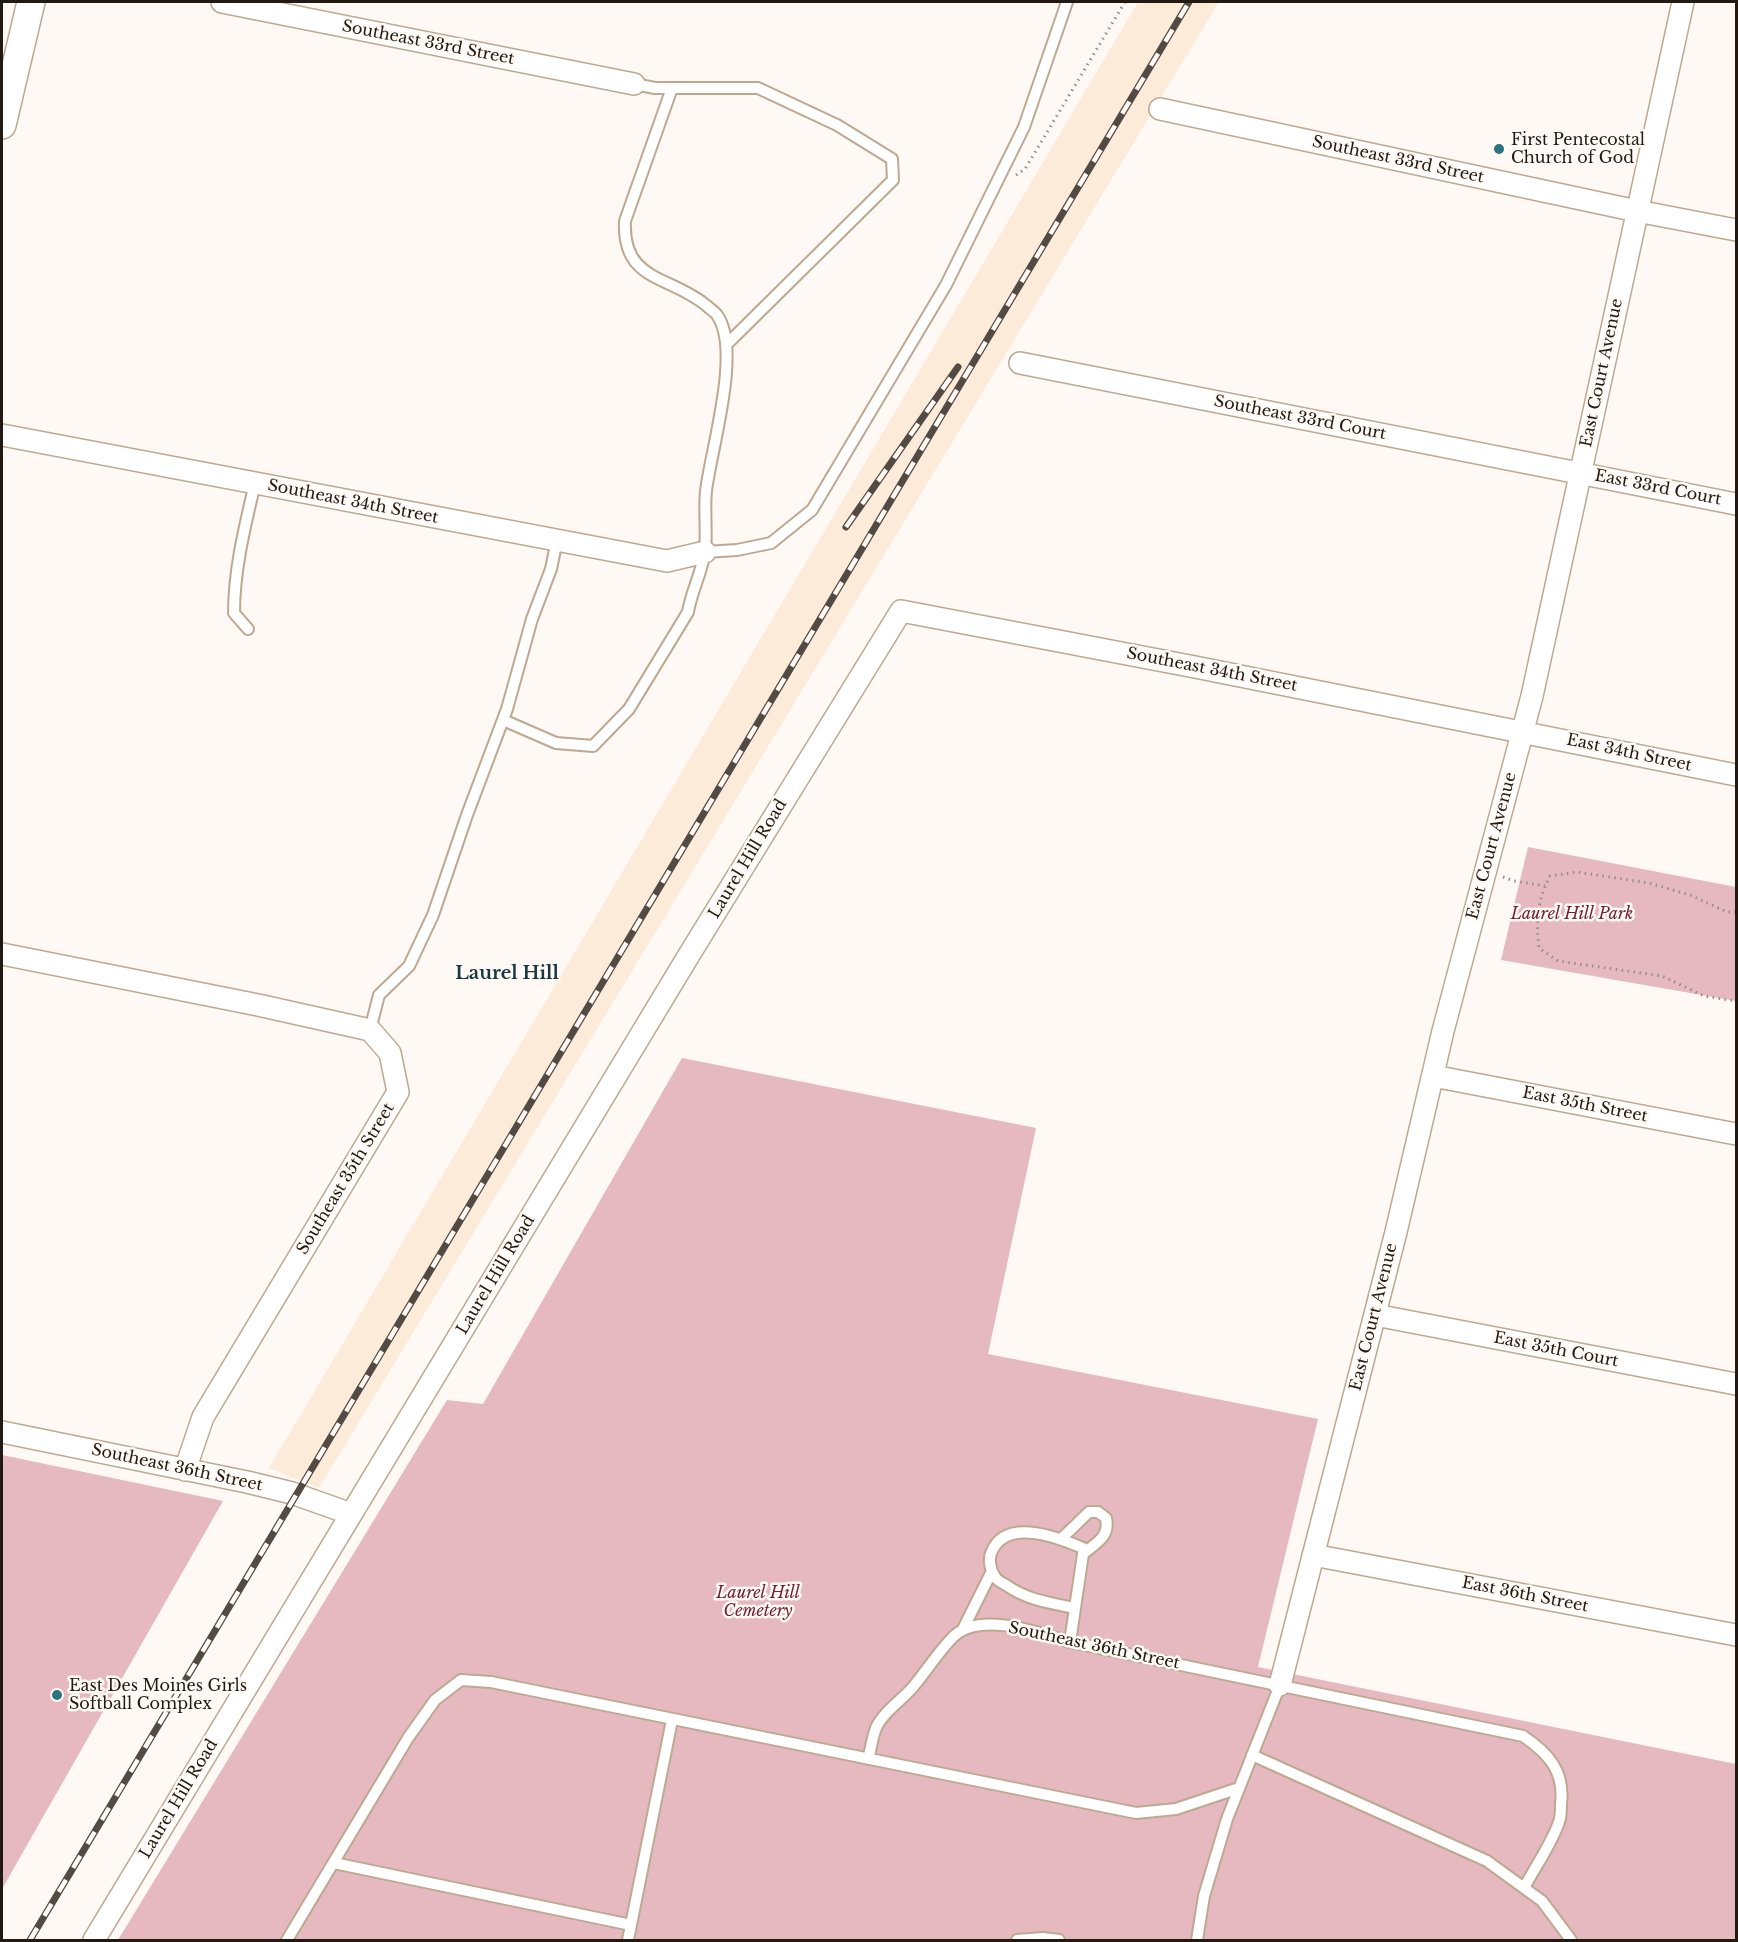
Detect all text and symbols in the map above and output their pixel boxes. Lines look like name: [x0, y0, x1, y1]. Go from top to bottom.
street label: Southeast 33rd Street: [340, 17, 516, 69]
place label: First Pentecostal Church of God: [1511, 130, 1645, 168]
street label: Southeast 33rd Street: [1310, 132, 1486, 188]
marker: First Pentecostal Church of God: [1492, 142, 1506, 156]
street label: East Court Avenue: [1577, 297, 1627, 449]
street label: Southeast 33rd Court: [1212, 392, 1388, 444]
street label: East 33rd Court: [1593, 466, 1723, 510]
street label: Southeast 34th Street: [266, 476, 440, 528]
street label: Southeast 34th Street: [1125, 644, 1299, 696]
street label: East 34th Street: [1565, 730, 1693, 776]
street label: East Court Avenue: [1463, 770, 1521, 922]
street label: Laurel Hill Road: [705, 796, 791, 922]
park label: Laurel Hill Park: [1511, 904, 1633, 924]
district label: Laurel Hill: [455, 963, 559, 985]
street label: East 35th Street: [1521, 1083, 1649, 1127]
street label: Southeast 35th Street: [293, 1100, 399, 1258]
street label: Laurel Hill Road: [453, 1212, 539, 1338]
street label: East Court Avenue: [1346, 1241, 1402, 1393]
street label: East 35th Court: [1492, 1328, 1620, 1372]
street label: Southeast 36th Street: [90, 1440, 264, 1496]
street label: East 36th Street: [1460, 1573, 1590, 1617]
park label: Laurel Hill Cemetery: [716, 1583, 800, 1621]
street label: Southeast 36th Street: [1007, 1618, 1181, 1674]
place label: East Des Moines Girls Softball Complex: [69, 1676, 247, 1714]
marker: East Des Moines Girls Softball Complex: [50, 1688, 64, 1702]
street label: Laurel Hill Road: [136, 1736, 222, 1862]

